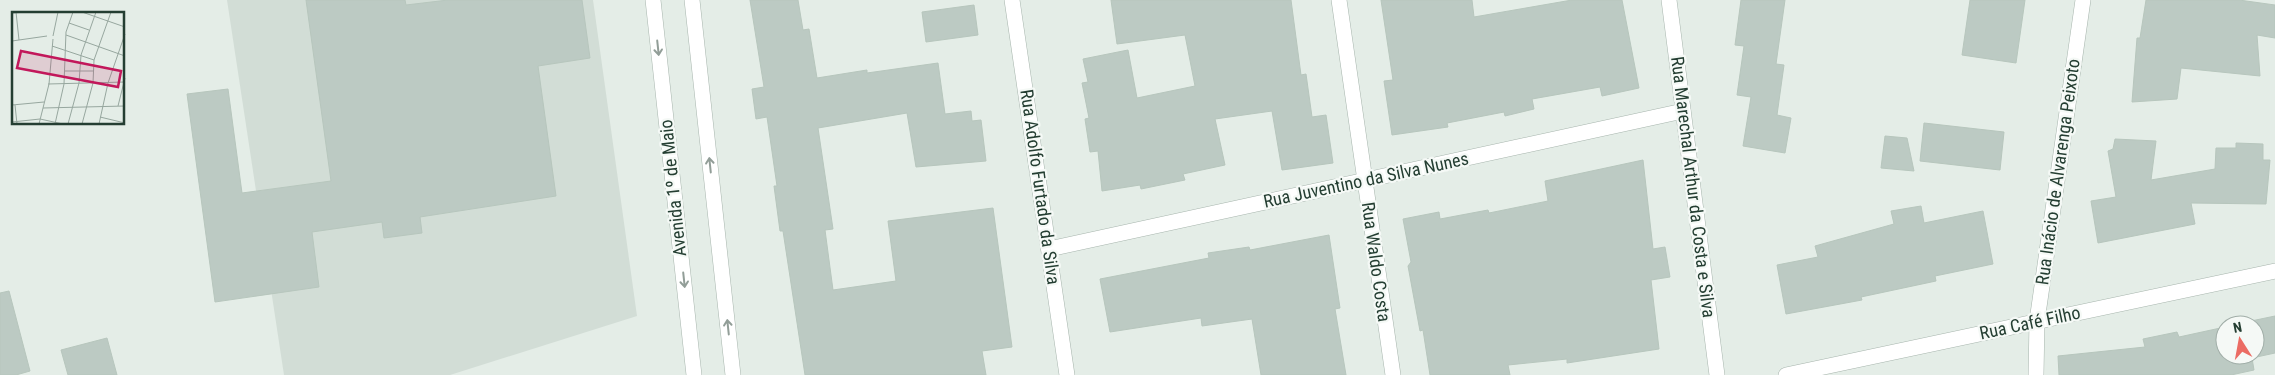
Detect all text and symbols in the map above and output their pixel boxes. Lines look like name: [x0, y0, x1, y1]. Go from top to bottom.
inset map: [12, 12, 125, 125]
one-way arrow: [653, 40, 663, 56]
street label: Rua Marechal Arthur da Costa e Silva: [1667, 55, 1720, 319]
street label: Rua Inácio de Alvarenga Peixoto: [2031, 58, 2084, 286]
street label: Rua Adolfo Furtado da Silva: [1016, 88, 1065, 286]
street label: Avenida 1º de Maio: [655, 119, 690, 258]
street label: Rua Juventino da Silva Nunes: [1261, 147, 1470, 212]
one-way arrow: [706, 157, 715, 173]
street label: Rua Waldo Costa: [1358, 201, 1395, 323]
one-way arrow: [679, 271, 688, 287]
street label: Rua Café Filho: [1978, 302, 2082, 343]
north arrow: [2215, 315, 2265, 365]
one-way arrow: [723, 319, 733, 335]
text: N: [2232, 319, 2243, 336]

